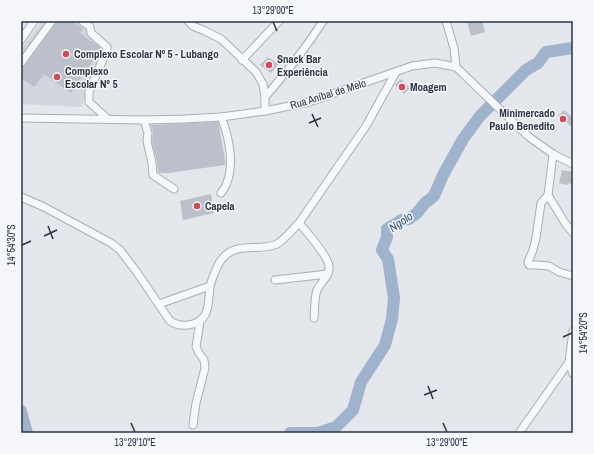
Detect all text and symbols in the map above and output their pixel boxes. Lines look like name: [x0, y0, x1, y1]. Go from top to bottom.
text: 13°29'00"E: [252, 4, 294, 17]
place label: Complexo Escolar Nº 5 - Lubango: [74, 47, 219, 61]
marker: Complexo Escolar Nº 5 - Lubango: [61, 49, 71, 59]
place label: Snack Bar Experiência: [277, 52, 328, 79]
marker: Snack Bar Experiência: [264, 60, 274, 70]
place label: Complexo Escolar Nº 5: [65, 64, 117, 91]
marker: Complexo Escolar Nº 5: [52, 72, 62, 82]
street label: Rua Aníbal de Melo: [288, 76, 368, 112]
place label: Moagem: [410, 80, 447, 94]
marker: Moagem: [397, 82, 407, 92]
place label: Minimercado Paulo Benedito: [489, 106, 555, 133]
marker: Minimercado Paulo Benedito: [558, 114, 568, 124]
place label: Capela: [205, 199, 235, 213]
marker: Capela: [192, 201, 202, 211]
water label: Ngolo: [386, 208, 417, 236]
text: 14°54'30"S: [5, 224, 18, 266]
text: 14°54'20"S: [577, 312, 590, 354]
text: 13°29'10"E: [114, 436, 156, 449]
text: 13°29'00"E: [426, 436, 468, 449]

